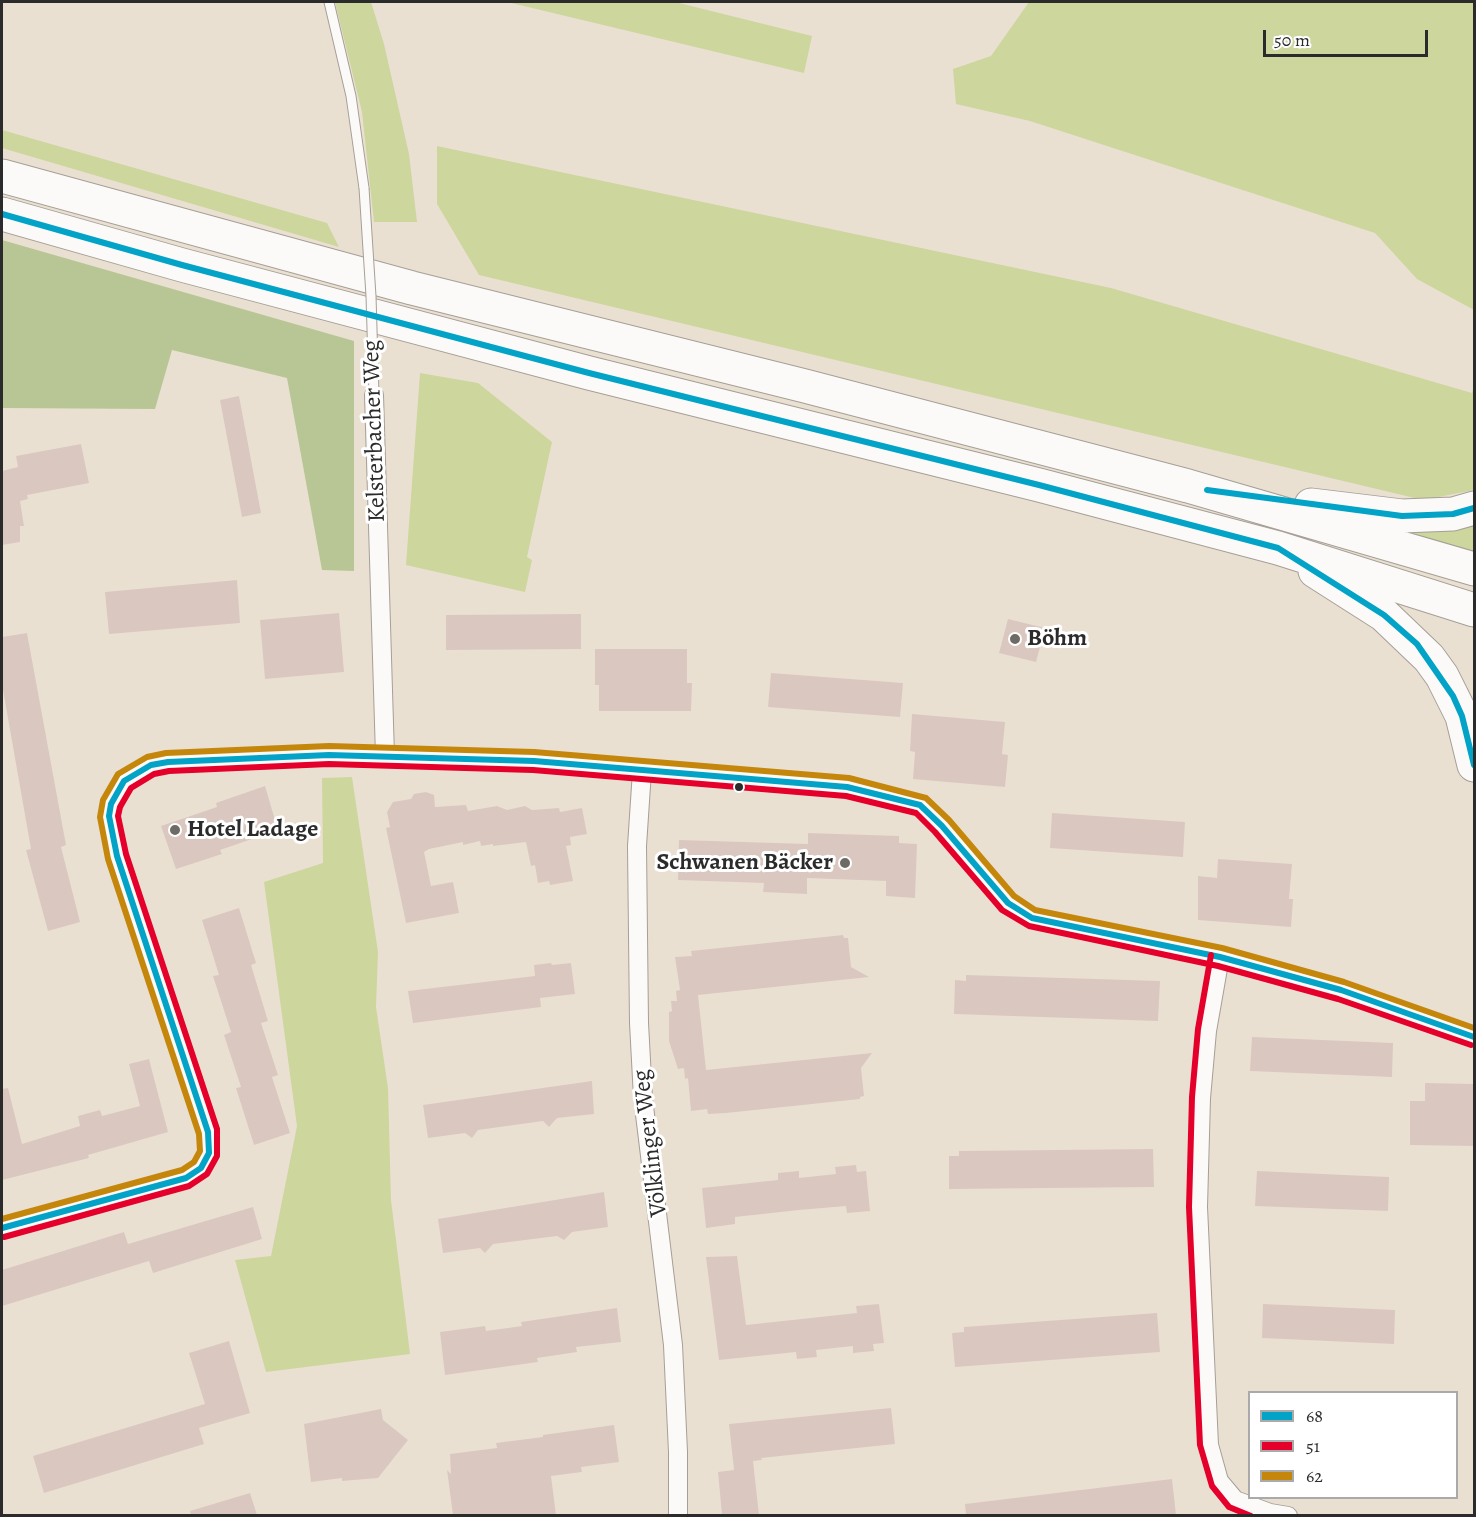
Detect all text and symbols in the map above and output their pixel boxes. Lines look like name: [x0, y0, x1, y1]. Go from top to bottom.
scale bar: [1266, 18, 1431, 56]
text: 50 m: [1274, 28, 1310, 52]
street label: Kelsterbacher Weg: [357, 339, 393, 523]
place label: Böhm: [1027, 625, 1087, 653]
marker: Böhm: [1008, 632, 1022, 646]
unlabelled marker: [733, 781, 745, 793]
place label: Hotel Ladage: [187, 816, 318, 844]
marker: Hotel Ladage: [168, 823, 182, 837]
place label: Schwanen Bäcker: [657, 849, 833, 877]
marker: Schwanen Bäcker: [838, 856, 852, 870]
street label: Völklinger Weg: [628, 1068, 674, 1218]
legend: [1248, 1391, 1458, 1499]
text: 68: [1306, 1404, 1323, 1428]
text: 51: [1306, 1434, 1320, 1458]
text: 62: [1306, 1464, 1323, 1488]

